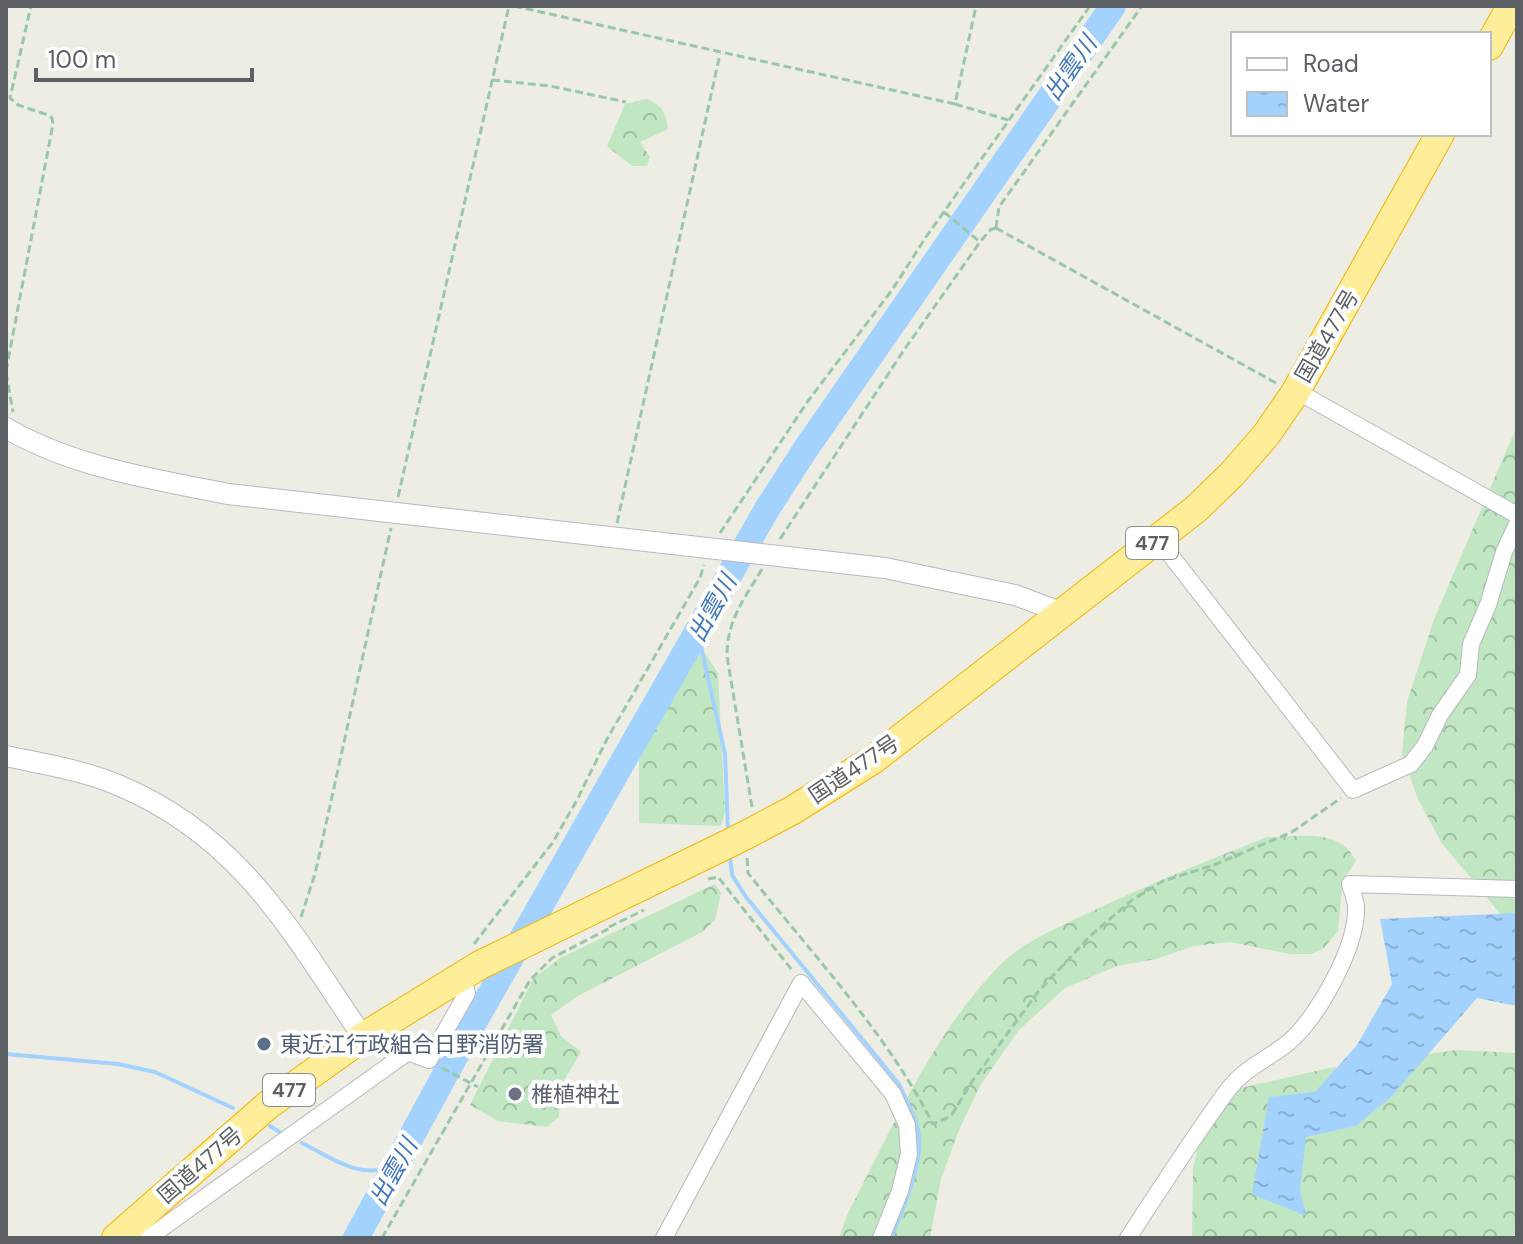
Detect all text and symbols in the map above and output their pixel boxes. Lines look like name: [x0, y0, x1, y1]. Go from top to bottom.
water label: 出雲川: [1037, 27, 1105, 106]
scale bar: [36, 32, 252, 82]
legend: [1231, 32, 1491, 136]
text: 100 m: [48, 44, 116, 75]
text: Road: [1303, 48, 1359, 79]
text: Water: [1303, 88, 1369, 119]
street label: 国道477号: [1289, 284, 1365, 388]
road number: 477: [1126, 527, 1178, 559]
water label: 出雲川: [681, 566, 744, 647]
street label: 国道477号: [803, 728, 905, 810]
place label: 東近江行政組合日野消防署: [280, 1030, 544, 1059]
marker: 東近江行政組合日野消防署: [255, 1035, 273, 1053]
road number: 477: [263, 1074, 315, 1106]
place label: 椎植神社: [531, 1080, 619, 1109]
marker: 椎植神社: [506, 1085, 524, 1103]
street label: 国道477号: [152, 1120, 248, 1210]
water label: 出雲川: [362, 1130, 425, 1211]

